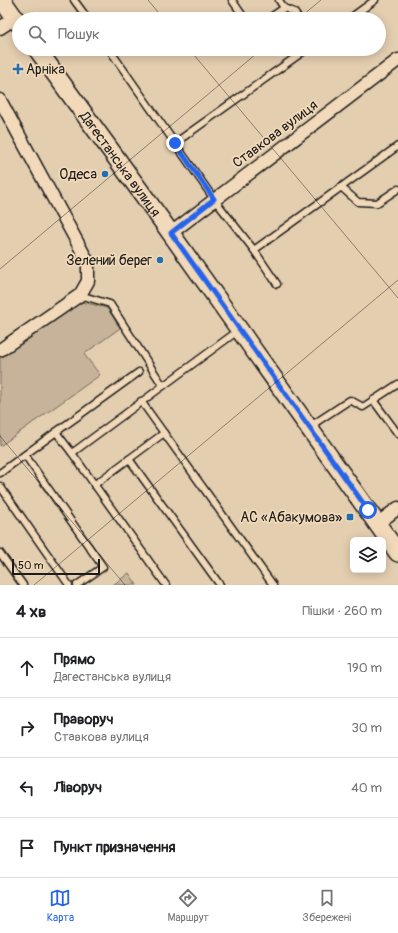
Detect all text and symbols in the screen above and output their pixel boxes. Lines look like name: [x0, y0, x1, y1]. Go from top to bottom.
search box: [12, 12, 386, 56]
icon: search: [26, 23, 48, 45]
text: Пошук: [58, 25, 100, 44]
place label: Арніка: [26, 61, 65, 78]
marker: Арніка: [13, 64, 23, 74]
street label: Ставкова вулиця: [229, 97, 321, 171]
street label: Дагестанська вулиця: [76, 107, 164, 220]
route end: [166, 134, 184, 152]
place label: Одеса: [59, 166, 97, 183]
marker: Одеса: [100, 169, 110, 179]
place label: Зелений берег: [66, 252, 152, 269]
marker: Зелений берег: [155, 255, 165, 265]
route start: [359, 501, 377, 519]
place label: АС «Абакумова»: [240, 509, 342, 526]
marker: АС «Абакумова»: [345, 512, 355, 522]
map controls: [350, 537, 386, 573]
button: layers: [350, 537, 386, 573]
scale bar: [12, 557, 100, 576]
text: 50 m: [18, 559, 44, 572]
text: 4 хв: [16, 601, 46, 622]
text: Пішки · 260 m: [302, 603, 382, 619]
text: Прямо: [54, 650, 95, 669]
icon: ahead: [16, 657, 38, 679]
text: 190 m: [347, 660, 382, 676]
text: Дагестанська вулиця: [54, 669, 171, 685]
text: Праворуч: [54, 710, 114, 729]
icon: right: [16, 717, 38, 739]
text: 30 m: [352, 720, 382, 736]
text: Ставкова вулиця: [54, 729, 149, 745]
icon: left: [16, 777, 38, 799]
text: Ліворуч: [54, 778, 102, 797]
text: 40 m: [351, 780, 382, 796]
icon: arrive: [16, 837, 38, 859]
text: Пункт призначення: [54, 838, 175, 857]
tab: Карта: [47, 887, 74, 924]
tab: Маршрут: [167, 887, 209, 924]
tab: Збережені: [302, 887, 351, 924]

